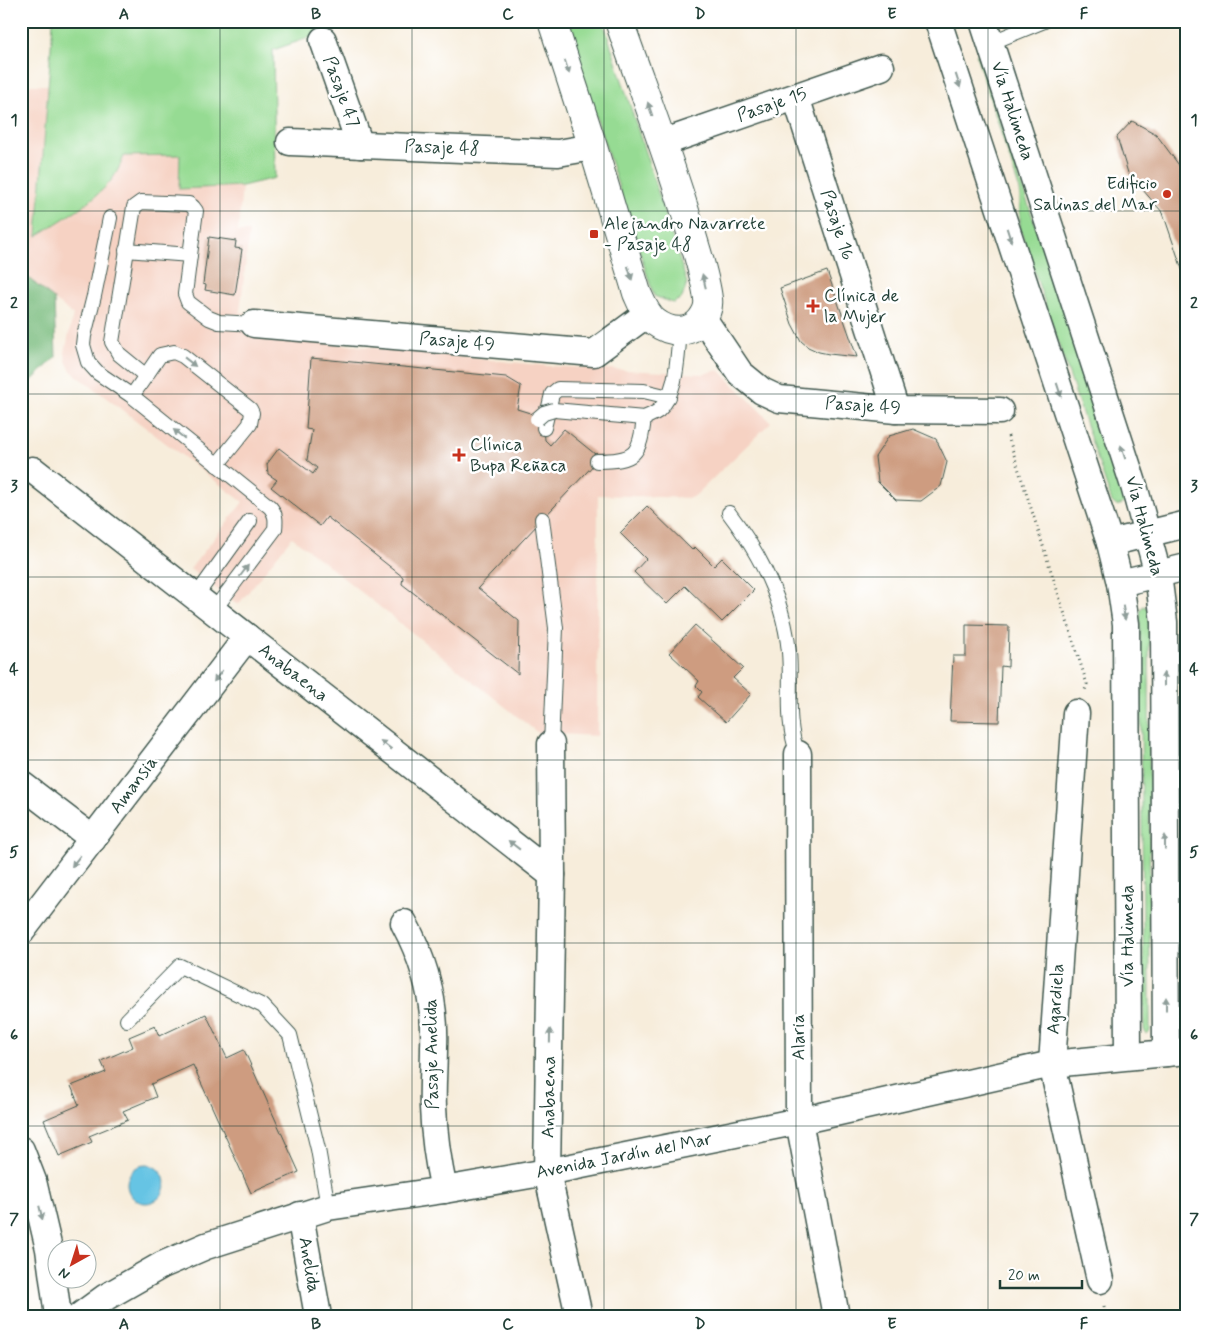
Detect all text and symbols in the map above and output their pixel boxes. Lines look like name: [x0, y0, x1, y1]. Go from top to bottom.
text: A: [119, 4, 129, 25]
text: B: [311, 4, 321, 25]
text: C: [502, 4, 514, 25]
text: D: [694, 4, 706, 25]
text: E: [887, 4, 897, 25]
text: F: [1080, 4, 1089, 25]
street label: Pasaje 47: [317, 53, 365, 131]
street label: Vía Halimeda: [985, 58, 1039, 164]
one-way arrow: [564, 60, 571, 75]
one-way arrow: [955, 74, 963, 89]
street label: Pasaje 15: [734, 82, 810, 128]
one-way arrow: [646, 102, 653, 117]
text: 1: [10, 110, 18, 131]
text: 1: [1190, 110, 1198, 131]
street label: Pasaje 48: [404, 135, 480, 161]
place label: Edificio Salinas del Mar: [1033, 172, 1158, 217]
street label: Pasaje 16: [814, 187, 860, 263]
marker: Edificio Salinas del Mar: [1161, 188, 1173, 200]
place label: Alejandro Navarrete - Pasaje 48: [604, 212, 766, 257]
marker: Alejandro Navarrete - Pasaje 48: [588, 228, 600, 240]
one-way arrow: [1006, 228, 1013, 243]
one-way arrow: [627, 266, 635, 281]
one-way arrow: [700, 274, 708, 289]
place label: Clínica de la Mujer: [824, 284, 899, 329]
text: 2: [10, 293, 18, 314]
text: 2: [1190, 293, 1198, 314]
marker: Clínica de la Mujer: [806, 299, 820, 313]
street label: Pasaje 49: [418, 327, 496, 357]
one-way arrow: [183, 357, 196, 368]
one-way arrow: [1056, 382, 1064, 397]
street label: Pasaje 49: [824, 391, 902, 421]
one-way arrow: [173, 429, 186, 440]
place label: Clínica Bupa Reñaca: [470, 433, 566, 478]
one-way arrow: [1119, 444, 1127, 459]
marker: Clínica Bupa Reñaca: [452, 448, 466, 462]
street label: Vía Halimeda: [1119, 473, 1169, 579]
text: 3: [10, 476, 18, 497]
text: 3: [1190, 476, 1198, 497]
one-way arrow: [238, 565, 249, 578]
one-way arrow: [1121, 605, 1129, 621]
street label: Anabaena: [253, 638, 333, 708]
text: 4: [9, 659, 19, 680]
text: 4: [1189, 659, 1199, 680]
one-way arrow: [212, 669, 223, 682]
one-way arrow: [1160, 671, 1168, 687]
one-way arrow: [379, 740, 393, 750]
street label: Amansia: [105, 751, 163, 819]
one-way arrow: [1161, 833, 1169, 849]
one-way arrow: [508, 839, 521, 850]
text: 5: [9, 842, 19, 863]
text: 5: [1189, 842, 1199, 863]
one-way arrow: [71, 854, 82, 867]
street label: Vía Halimeda: [1116, 885, 1140, 987]
street label: Agardiela: [1042, 963, 1070, 1035]
one-way arrow: [1162, 996, 1170, 1012]
street label: Pasaje Anelida: [419, 998, 445, 1110]
street label: Alaria: [787, 1014, 811, 1060]
text: 6: [10, 1025, 18, 1046]
text: 6: [1190, 1025, 1198, 1046]
one-way arrow: [546, 1027, 554, 1043]
street label: Anabaena: [536, 1056, 562, 1138]
street label: Avenida Jardín del Mar: [534, 1127, 715, 1185]
one-way arrow: [37, 1206, 45, 1221]
text: 7: [9, 1209, 19, 1230]
text: 7: [1189, 1209, 1199, 1230]
street label: Anelida: [292, 1235, 326, 1295]
north arrow: [48, 1240, 98, 1290]
scale bar: [1000, 1257, 1083, 1289]
text: N: [55, 1263, 74, 1283]
text: 20 m: [1008, 1266, 1040, 1286]
text: A: [119, 1314, 129, 1335]
text: B: [311, 1314, 321, 1335]
text: C: [502, 1314, 514, 1335]
text: D: [694, 1314, 706, 1335]
text: E: [887, 1314, 897, 1335]
text: F: [1080, 1314, 1089, 1335]

